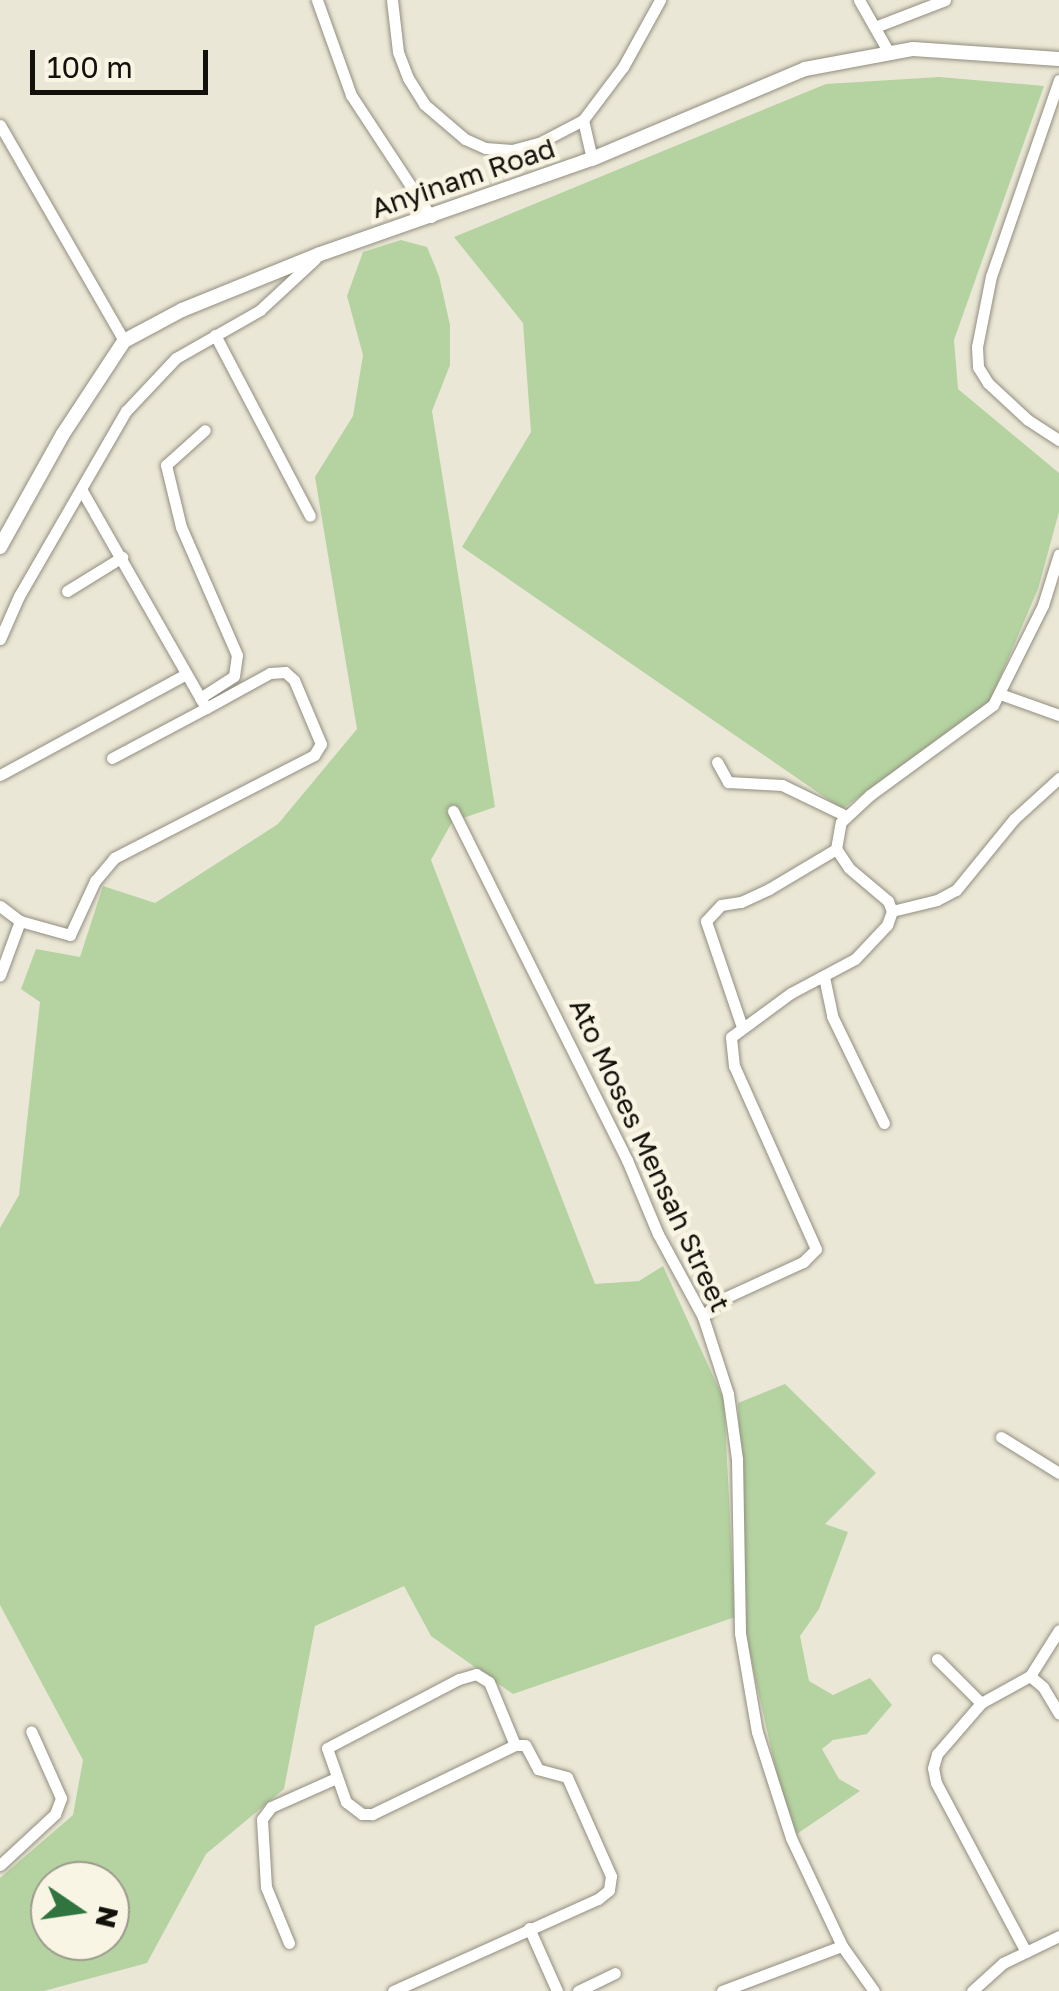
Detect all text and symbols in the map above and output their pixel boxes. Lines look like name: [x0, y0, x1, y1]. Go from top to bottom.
scale bar: [35, 30, 212, 92]
text: 100 m: [47, 49, 133, 85]
street label: Anyinam Road: [367, 131, 559, 225]
street label: Ato Moses Mensah Street: [563, 993, 737, 1317]
north arrow: [30, 1861, 130, 1961]
text: N: [89, 1903, 126, 1931]

